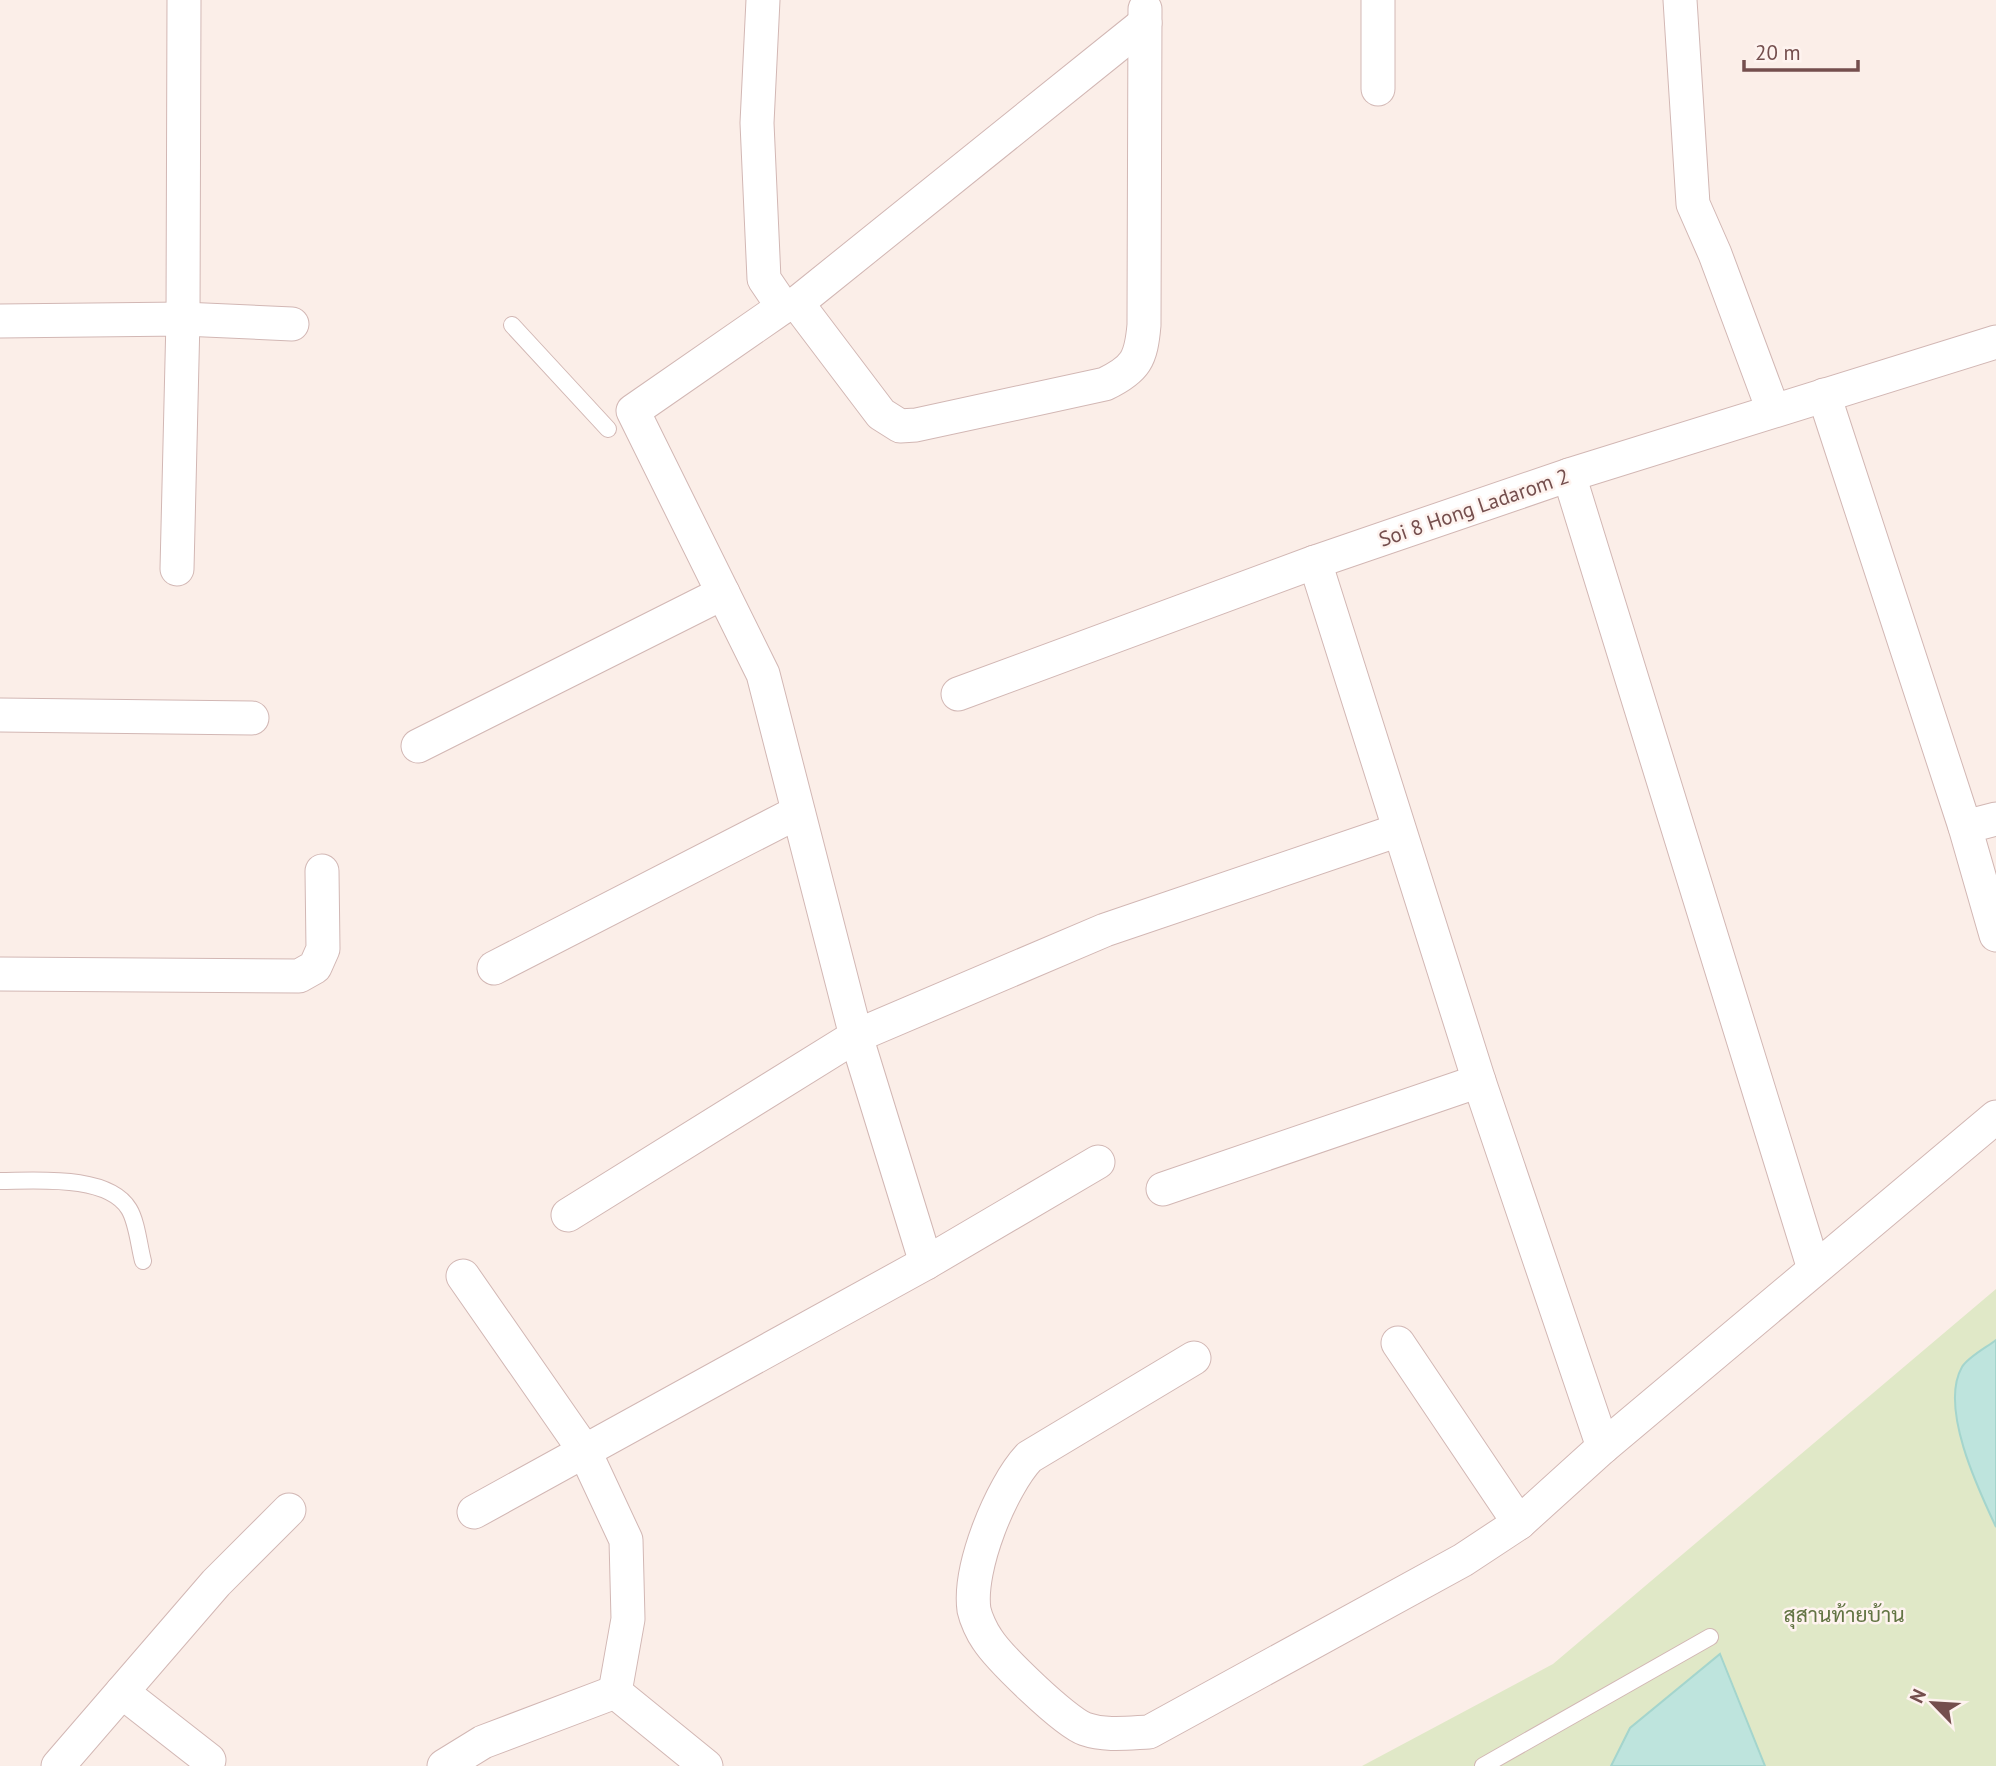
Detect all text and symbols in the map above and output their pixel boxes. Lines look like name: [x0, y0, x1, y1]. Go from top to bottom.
scale bar: [1744, 28, 1858, 72]
text: 20 m: [1755, 39, 1801, 66]
street label: Soi 8 Hong Ladarom 2: [1375, 462, 1573, 553]
park label: สุสานท้ายบ้าน: [1783, 1601, 1905, 1629]
north arrow: [1898, 1668, 1968, 1738]
text: N: [1904, 1685, 1931, 1707]

